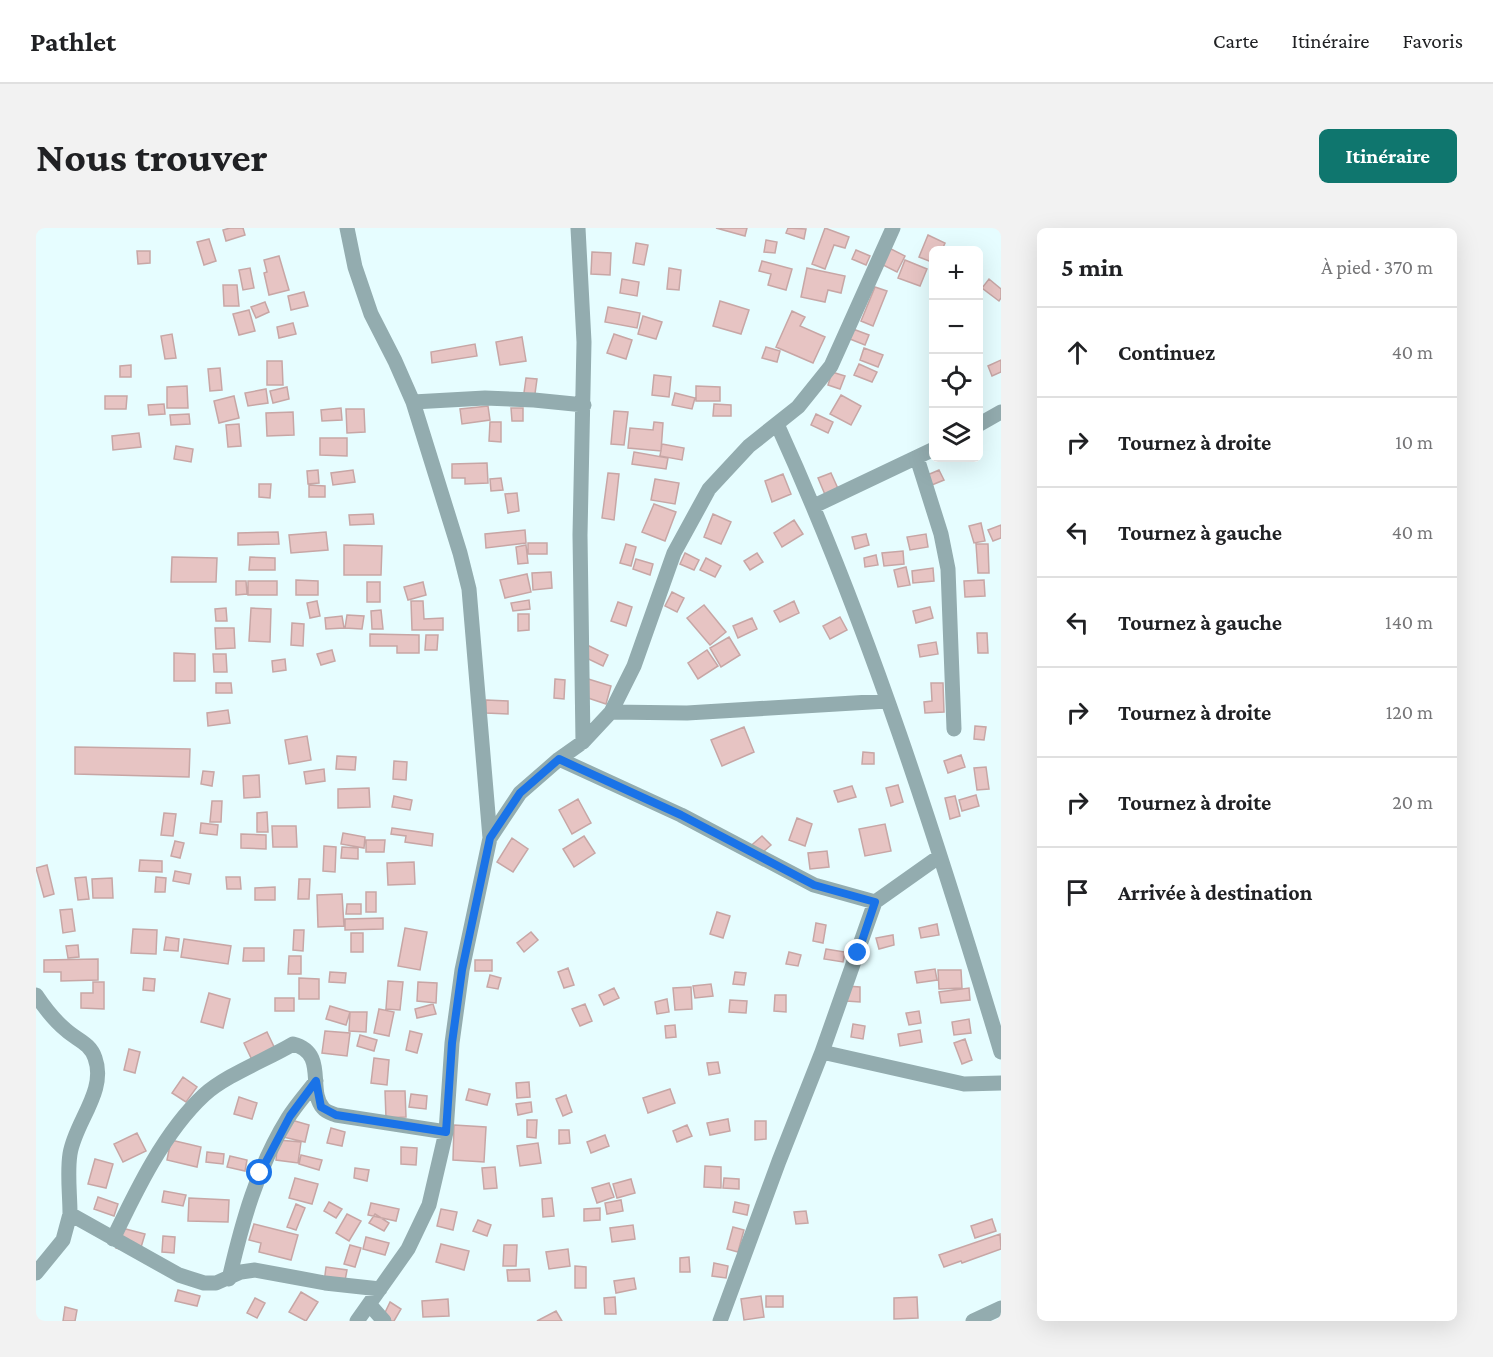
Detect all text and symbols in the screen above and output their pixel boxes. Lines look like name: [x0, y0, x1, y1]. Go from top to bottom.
text: Pathlet: [30, 26, 116, 57]
text: Carte: [1213, 29, 1259, 53]
text: Itinéraire: [1292, 29, 1369, 53]
text: Favoris: [1402, 29, 1463, 53]
button: Itinéraire: [1319, 129, 1457, 183]
text: Nous trouver: [36, 133, 268, 180]
map controls: [929, 246, 983, 462]
button: +: [929, 246, 983, 300]
text: 5 min: [1061, 253, 1123, 282]
text: À pied · 370 m: [1321, 256, 1433, 278]
button: −: [929, 300, 983, 354]
icon: ahead: [1061, 336, 1094, 369]
text: Continuez: [1118, 340, 1215, 365]
text: 40 m: [1392, 341, 1433, 363]
button: locate: [929, 354, 983, 408]
button: layers: [929, 408, 983, 462]
icon: right: [1061, 426, 1094, 459]
text: Tournez à droite: [1118, 430, 1271, 455]
text: 10 m: [1395, 431, 1433, 453]
icon: left: [1061, 516, 1094, 549]
text: Tournez à gauche: [1118, 520, 1282, 545]
text: 40 m: [1392, 521, 1433, 543]
icon: left: [1061, 606, 1094, 639]
text: Tournez à gauche: [1118, 610, 1282, 635]
text: 140 m: [1385, 611, 1433, 633]
icon: right: [1061, 696, 1094, 729]
text: Tournez à droite: [1118, 700, 1271, 725]
text: 120 m: [1386, 701, 1433, 723]
icon: right: [1061, 786, 1094, 819]
text: Tournez à droite: [1118, 790, 1271, 815]
text: 20 m: [1392, 791, 1433, 813]
icon: arrive: [1061, 876, 1094, 909]
text: Arrivée à destination: [1118, 880, 1312, 905]
route end: [844, 939, 870, 965]
route start: [246, 1159, 272, 1185]

